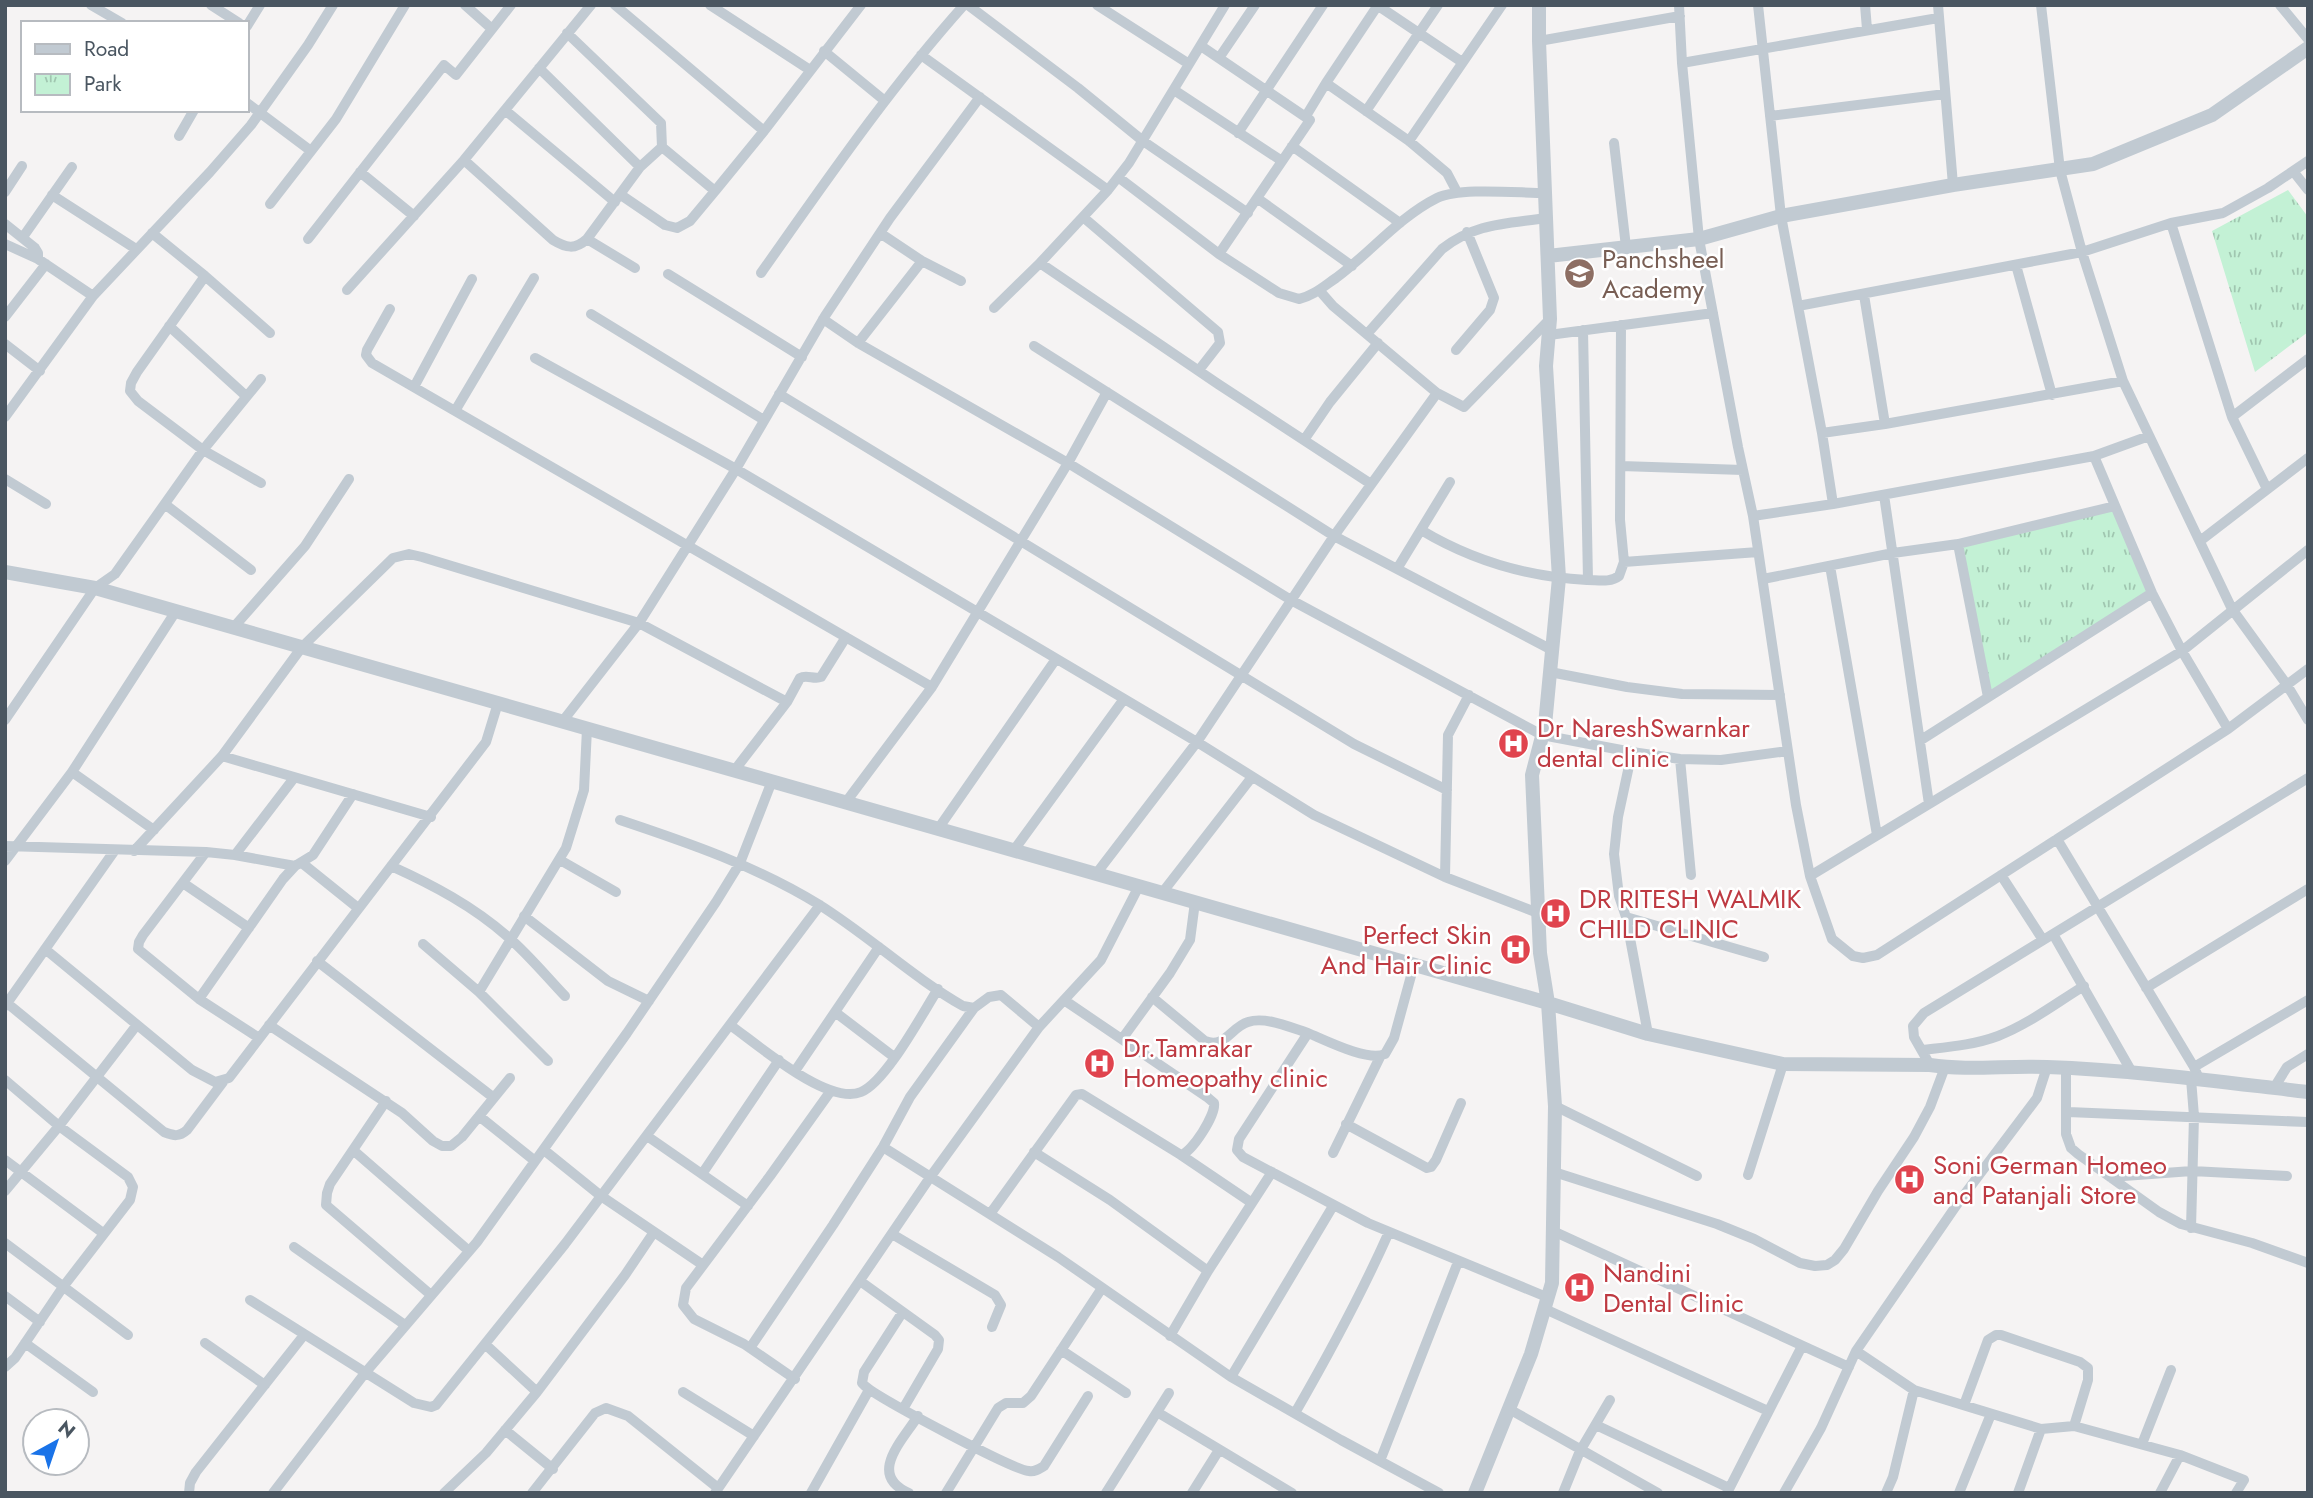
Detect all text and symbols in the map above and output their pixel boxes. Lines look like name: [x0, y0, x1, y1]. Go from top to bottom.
legend: [21, 21, 248, 112]
text: Road: [84, 34, 129, 64]
text: Park: [84, 69, 122, 99]
place label: Panchsheel Academy: [1602, 240, 1725, 308]
school or university icon: Panchsheel Academy: [1562, 257, 1596, 291]
place label: Dr NareshSwarnkar dental clinic: [1537, 709, 1750, 777]
hospital icon: Dr NareshSwarnkar dental clinic: [1497, 726, 1531, 760]
place label: DR RITESH WALMIK CHILD CLINIC: [1579, 880, 1801, 948]
hospital icon: DR RITESH WALMIK CHILD CLINIC: [1539, 897, 1573, 931]
place label: Perfect Skin And Hair Clinic: [1321, 916, 1492, 984]
hospital icon: Perfect Skin And Hair Clinic: [1498, 933, 1532, 967]
place label: Dr.Tamrakar Homeopathy clinic: [1123, 1029, 1328, 1097]
hospital icon: Dr.Tamrakar Homeopathy clinic: [1083, 1046, 1117, 1080]
place label: Soni German Homeo and Patanjali Store: [1933, 1146, 2167, 1214]
hospital icon: Soni German Homeo and Patanjali Store: [1893, 1163, 1927, 1197]
place label: Nandini Dental Clinic: [1603, 1254, 1744, 1322]
hospital icon: Nandini Dental Clinic: [1563, 1271, 1597, 1305]
north arrow: [21, 1407, 91, 1477]
text: N: [52, 1414, 81, 1445]

